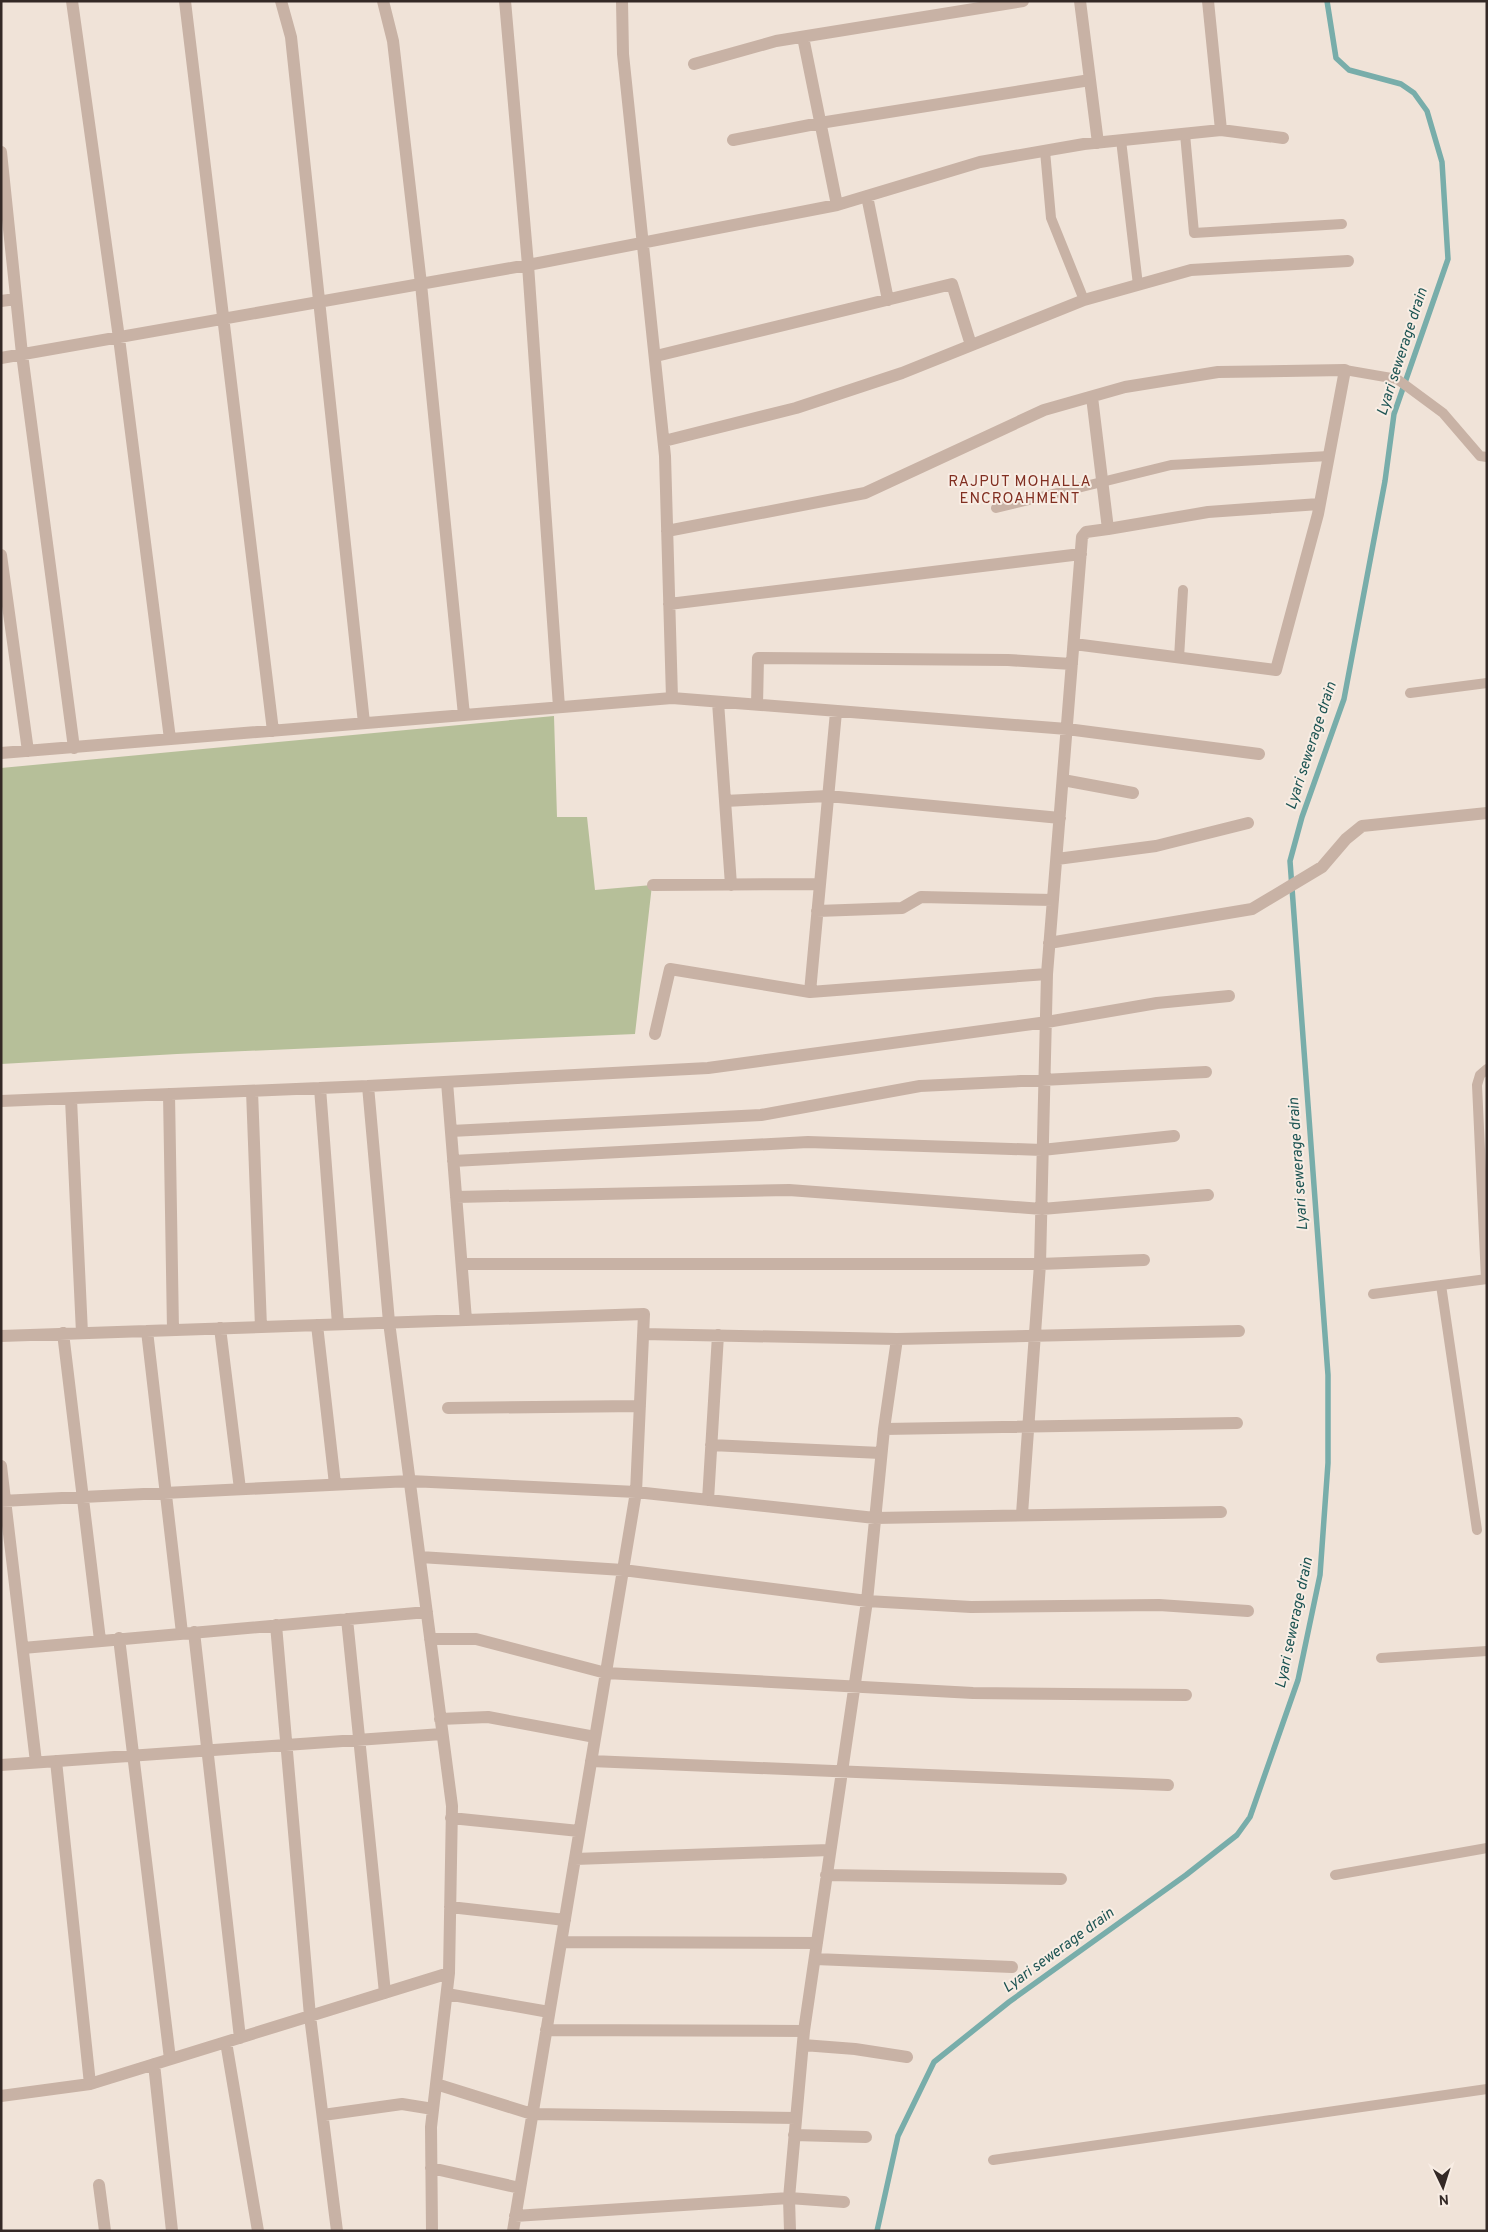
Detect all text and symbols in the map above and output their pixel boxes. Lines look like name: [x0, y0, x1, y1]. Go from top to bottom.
water label: Lyari sewerage drain: [1373, 286, 1433, 418]
district label: RAJPUT MOHALLA ENCROAHMENT: [948, 473, 1092, 509]
water label: Lyari sewerage drain: [1282, 680, 1342, 812]
water label: Lyari sewerage drain: [1285, 1097, 1313, 1231]
water label: Lyari sewerage drain: [1272, 1556, 1318, 1690]
water label: Lyari sewerage drain: [1000, 1904, 1118, 1998]
north arrow: [1418, 2162, 1468, 2212]
text: N: [1438, 2190, 1449, 2207]

